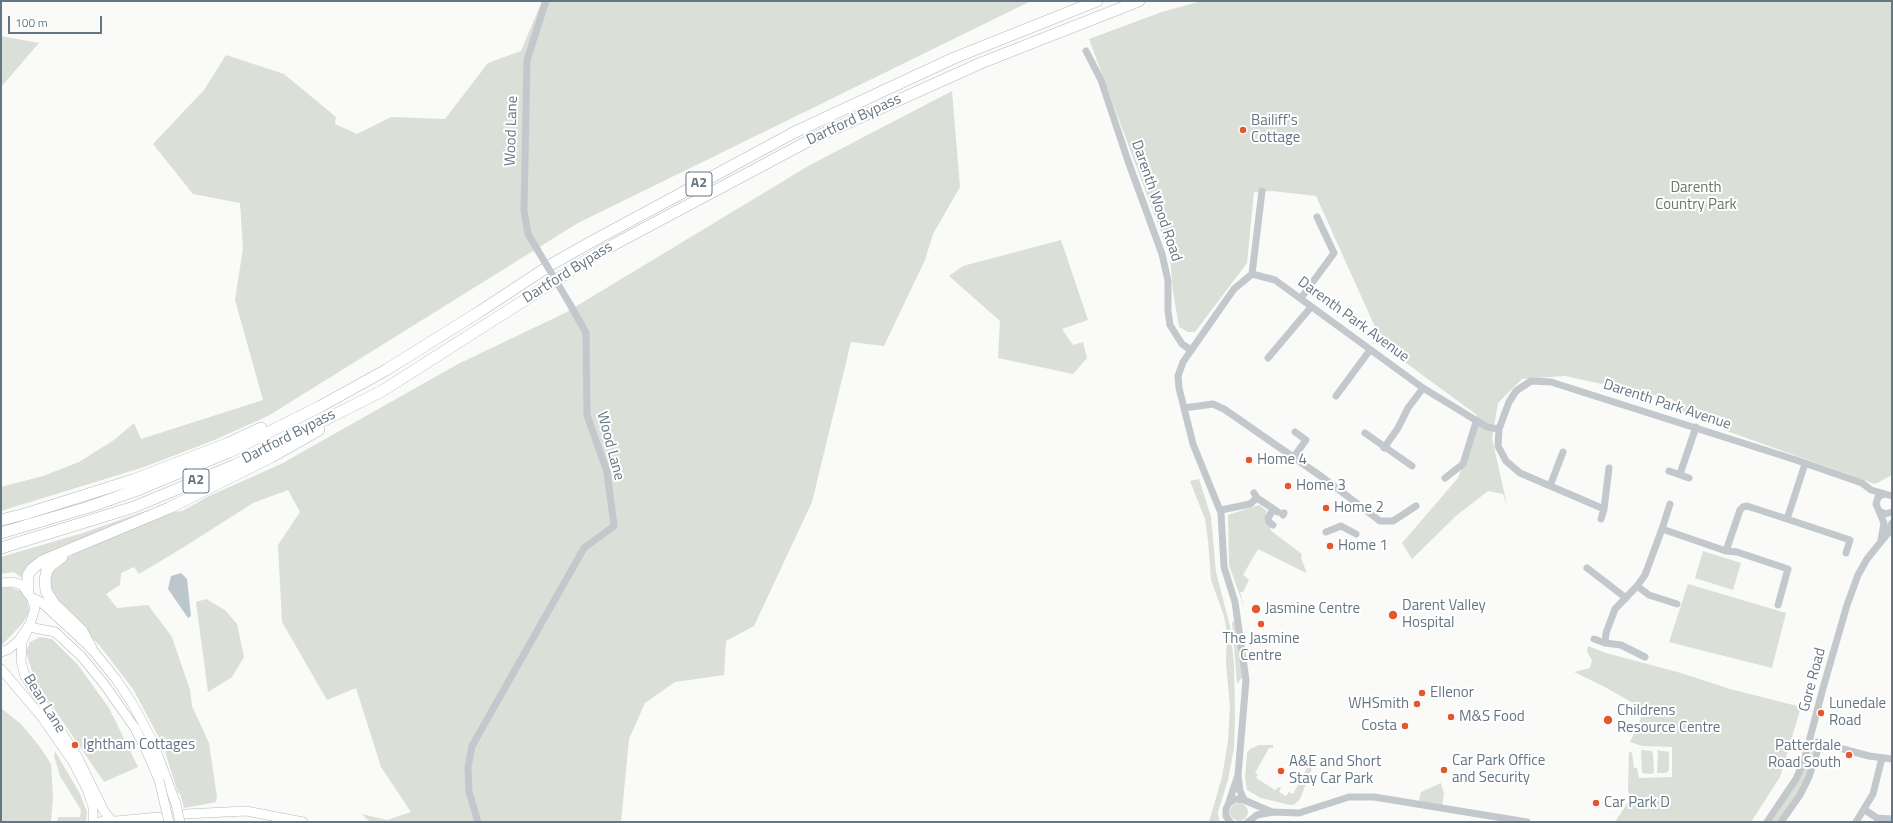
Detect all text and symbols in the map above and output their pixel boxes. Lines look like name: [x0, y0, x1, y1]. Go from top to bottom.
scale bar: [10, 8, 104, 34]
text: 100 m: [15, 13, 48, 32]
street label: Dartford Bypass: [804, 90, 904, 150]
street label: Wood Lane: [502, 96, 522, 166]
place label: Bailiff's Cottage: [1251, 112, 1300, 147]
marker: Bailiff's Cottage: [1238, 125, 1248, 135]
street label: Darenth Wood Road: [1127, 138, 1185, 264]
road number: A2: [686, 172, 712, 196]
park label: Darenth Country Park: [1655, 179, 1737, 214]
street label: Dartford Bypass: [520, 238, 616, 308]
street label: Darenth Park Avenue: [1294, 274, 1412, 366]
street label: Darenth Park Avenue: [1601, 376, 1733, 434]
street label: Dartford Bypass: [239, 406, 339, 468]
street label: Wood Lane: [592, 410, 628, 482]
place label: Home 4: [1257, 451, 1307, 469]
marker: Home 4: [1244, 455, 1254, 465]
road number: A2: [183, 469, 209, 493]
place label: Home 3: [1296, 477, 1346, 495]
marker: Home 3: [1283, 481, 1293, 491]
place label: Home 2: [1334, 499, 1384, 517]
marker: Home 2: [1321, 503, 1331, 513]
place label: Home 1: [1338, 537, 1388, 555]
marker: Home 1: [1325, 541, 1335, 551]
place label: Darent Valley Hospital: [1402, 597, 1486, 632]
place label: Jasmine Centre: [1265, 600, 1360, 618]
marker: Jasmine Centre: [1250, 603, 1262, 615]
marker: Darent Valley Hospital: [1387, 609, 1399, 621]
marker: The Jasmine Centre: [1256, 619, 1266, 629]
place label: The Jasmine Centre: [1222, 630, 1300, 665]
street label: Gore Road: [1796, 646, 1830, 714]
street label: Bean Lane: [19, 671, 69, 737]
place label: Ellenor: [1430, 684, 1474, 702]
marker: Ellenor: [1417, 688, 1427, 698]
place label: WHSmith: [1348, 695, 1409, 713]
place label: Lunedale Road: [1829, 695, 1886, 730]
marker: WHSmith: [1412, 699, 1422, 709]
place label: Childrens Resource Centre: [1617, 702, 1720, 737]
place label: M&S Food: [1459, 708, 1525, 726]
marker: Lunedale Road: [1816, 708, 1826, 718]
marker: M&S Food: [1446, 712, 1456, 722]
marker: Childrens Resource Centre: [1602, 714, 1614, 726]
place label: Costa: [1361, 717, 1397, 735]
marker: Costa: [1400, 721, 1410, 731]
place label: Ightham Cottages: [83, 736, 195, 754]
place label: Patterdale Road South: [1768, 737, 1841, 772]
marker: Ightham Cottages: [70, 740, 80, 750]
marker: Patterdale Road South: [1844, 750, 1854, 760]
place label: Car Park Office and Security: [1452, 752, 1545, 787]
place label: A&E and Short Stay Car Park: [1289, 753, 1381, 788]
marker: Car Park Office and Security: [1439, 765, 1449, 775]
marker: A&E and Short Stay Car Park: [1276, 766, 1286, 776]
place label: Car Park D: [1604, 794, 1670, 812]
marker: Car Park D: [1591, 798, 1601, 808]

